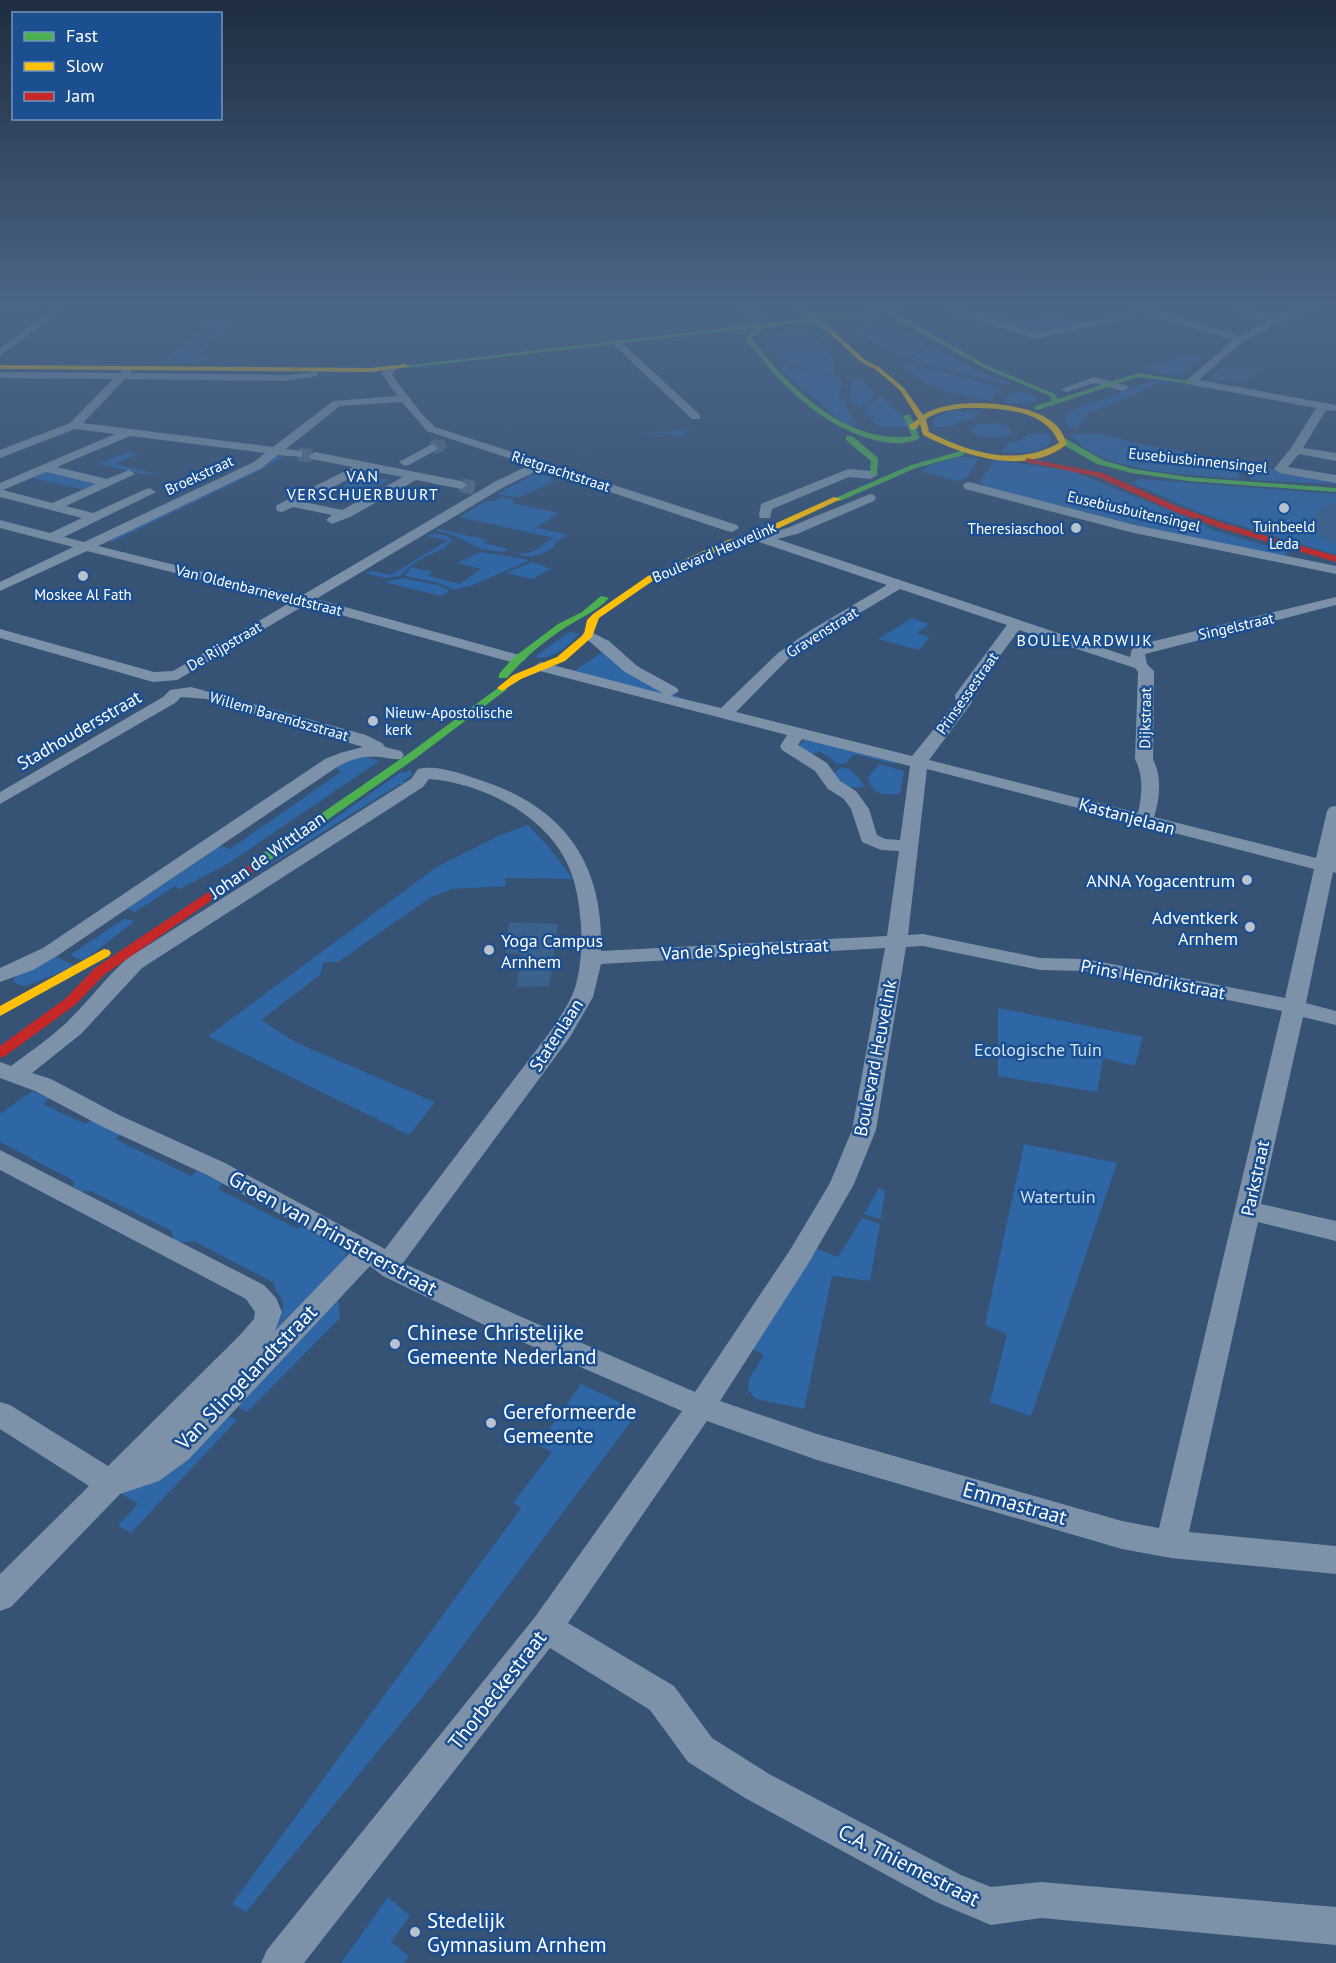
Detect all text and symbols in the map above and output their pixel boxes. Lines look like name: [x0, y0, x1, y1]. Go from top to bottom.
legend: [12, 12, 222, 120]
text: Fast: [66, 24, 98, 47]
text: Slow: [66, 54, 104, 77]
text: Jam: [65, 84, 95, 107]
street label: Eusebiusbinnensingel: [1128, 443, 1269, 477]
street label: Rietgrachtstraat: [509, 446, 613, 496]
street label: Broekstraat: [162, 451, 236, 499]
district label: VAN VERSCHUERBUURT: [286, 466, 439, 504]
street label: Eusebiusbuitensingel: [1066, 486, 1203, 536]
marker: Tuinbeeld Leda: [1277, 501, 1291, 515]
street label: Boulevard Heuvelink: [649, 517, 780, 587]
place label: Tuinbeeld Leda: [1253, 517, 1315, 553]
place label: Theresiaschool: [968, 519, 1065, 538]
marker: Theresiaschool: [1069, 521, 1083, 535]
street label: Van Oldenbarneveldtstraat: [173, 560, 344, 620]
marker: Moskee Al Fath: [76, 569, 90, 583]
place label: Moskee Al Fath: [34, 585, 132, 604]
street label: Gravenstraat: [783, 602, 861, 662]
street label: Singelstraat: [1196, 608, 1276, 644]
street label: De Rijpstraat: [183, 617, 265, 675]
district label: BOULEVARDWIJK: [1017, 630, 1153, 650]
street label: Prinsessestraat: [932, 648, 1002, 738]
street label: Stadhoudersstraat: [13, 685, 145, 775]
street label: Willem Barendszstraat: [207, 687, 351, 745]
street label: Dijkstraat: [1135, 687, 1155, 749]
place label: Nieuw-Apostolische kerk: [385, 703, 513, 739]
marker: Nieuw-Apostolische kerk: [366, 714, 380, 728]
street label: Kastanjelaan: [1076, 792, 1178, 840]
street label: Johan de Wittlaan: [204, 806, 330, 904]
place label: ANNA Yogacentrum: [1086, 869, 1235, 892]
marker: ANNA Yogacentrum: [1240, 873, 1254, 887]
place label: Adventkerk Arnhem: [1152, 906, 1238, 950]
marker: Adventkerk Arnhem: [1243, 920, 1257, 934]
place label: Yoga Campus Arnhem: [501, 929, 603, 973]
street label: Van de Spieghelstraat: [660, 933, 829, 965]
marker: Yoga Campus Arnhem: [482, 943, 496, 957]
street label: Prins Hendrikstraat: [1079, 954, 1227, 1004]
street label: Boulevard Heuvelink: [849, 977, 902, 1138]
street label: Statenlaan: [524, 994, 588, 1076]
park label: Ecologische Tuin: [974, 1038, 1102, 1061]
street label: Parkstraat: [1236, 1138, 1274, 1218]
street label: Groen van Prinstererstraat: [224, 1164, 442, 1302]
park label: Watertuin: [1020, 1185, 1096, 1208]
street label: Van Slingelandtstraat: [169, 1298, 322, 1456]
place label: Chinese Christelijke Gemeente Nederland: [407, 1319, 597, 1370]
marker: Chinese Christelijke Gemeente Nederland: [388, 1337, 402, 1351]
place label: Gereformeerde Gemeente: [503, 1398, 636, 1449]
marker: Gereformeerde Gemeente: [484, 1416, 498, 1430]
street label: Emmastraat: [960, 1475, 1070, 1531]
street label: Thorbeckestraat: [442, 1625, 552, 1755]
street label: C.A. Thiemestraat: [834, 1818, 984, 1912]
place label: Stedelijk Gymnasium Arnhem: [427, 1907, 607, 1958]
marker: Stedelijk Gymnasium Arnhem: [408, 1925, 422, 1939]

